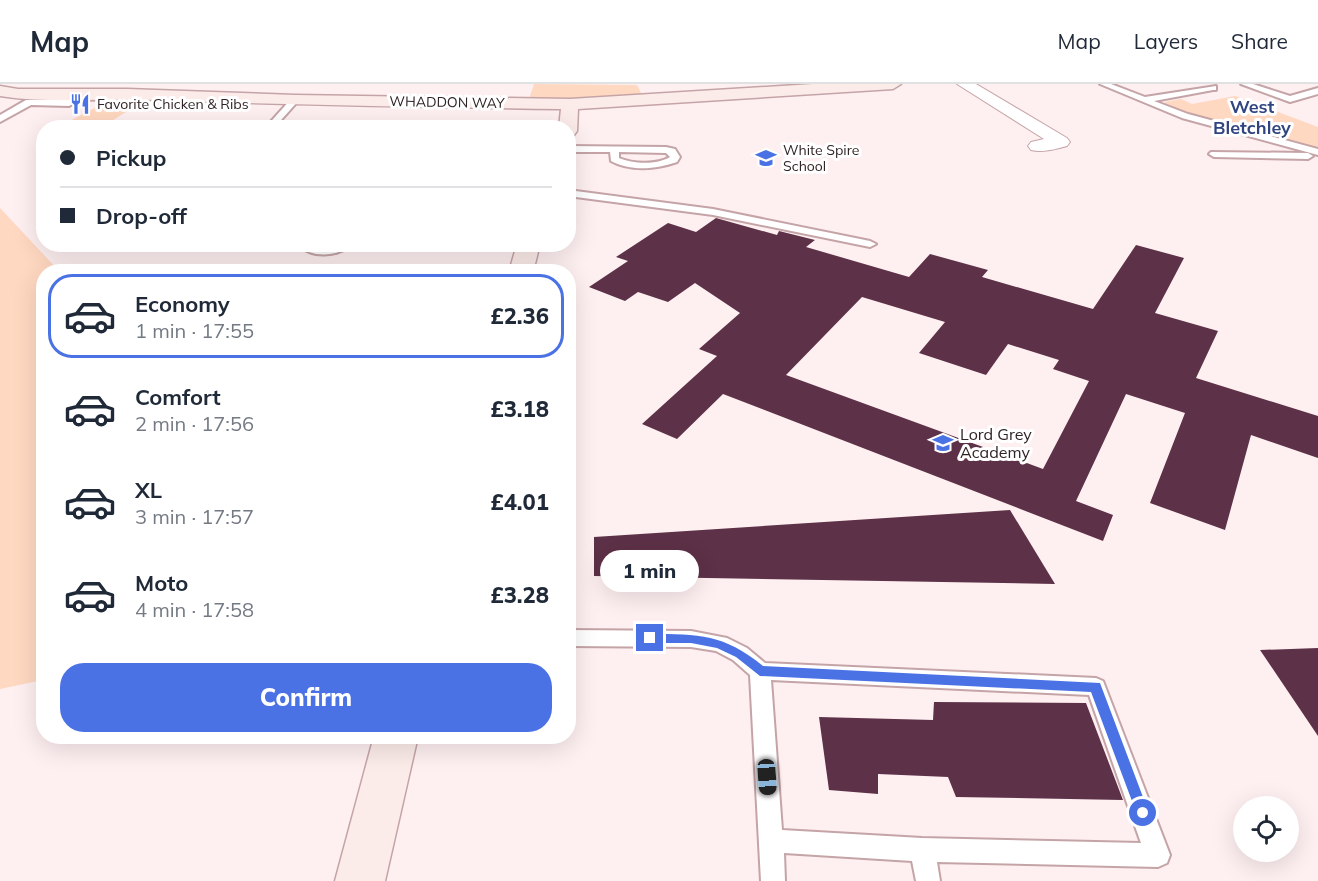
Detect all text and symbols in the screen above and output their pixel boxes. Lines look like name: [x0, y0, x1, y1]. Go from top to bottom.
text: Map: [30, 24, 89, 59]
text: Map: [1058, 28, 1101, 54]
text: Layers: [1134, 28, 1198, 54]
text: Share: [1231, 28, 1288, 54]
restaurant icon: Favorite Chicken & Ribs: [68, 92, 92, 116]
street label: WHADDON WAY: [389, 92, 505, 112]
place label: Favorite Chicken & Ribs: [97, 95, 249, 113]
district label: West Bletchley: [1213, 95, 1291, 139]
place label: White Spire School: [783, 141, 859, 175]
text: Pickup: [96, 144, 166, 172]
school or university icon: White Spire School: [754, 146, 778, 170]
text: Drop-off: [96, 202, 187, 230]
icon: car: [63, 289, 117, 343]
text: Economy: [135, 290, 230, 318]
text: £2.36: [490, 302, 549, 330]
text: 1 min · 17:55: [135, 318, 254, 343]
icon: car: [63, 382, 117, 436]
text: Comfort: [135, 383, 221, 411]
text: £3.18: [490, 395, 549, 423]
text: 2 min · 17:56: [135, 411, 254, 436]
place label: Lord Grey Academy: [960, 424, 1032, 462]
school or university icon: Lord Grey Academy: [931, 431, 955, 455]
icon: car: [63, 475, 117, 529]
text: XL: [135, 476, 162, 504]
text: £4.01: [490, 488, 549, 516]
text: 3 min · 17:57: [135, 504, 254, 529]
callout: 1 min: [600, 551, 700, 593]
text: 1 min: [623, 558, 676, 583]
icon: car: [63, 568, 117, 622]
text: Moto: [135, 569, 188, 597]
text: £3.28: [490, 581, 549, 609]
text: 4 min · 17:58: [135, 597, 254, 622]
route end: [636, 624, 663, 651]
button: Confirm: [60, 663, 552, 732]
car: [757, 758, 777, 796]
map controls: [1233, 796, 1299, 862]
button: locate: [1233, 796, 1299, 862]
route start: [1129, 799, 1156, 826]

